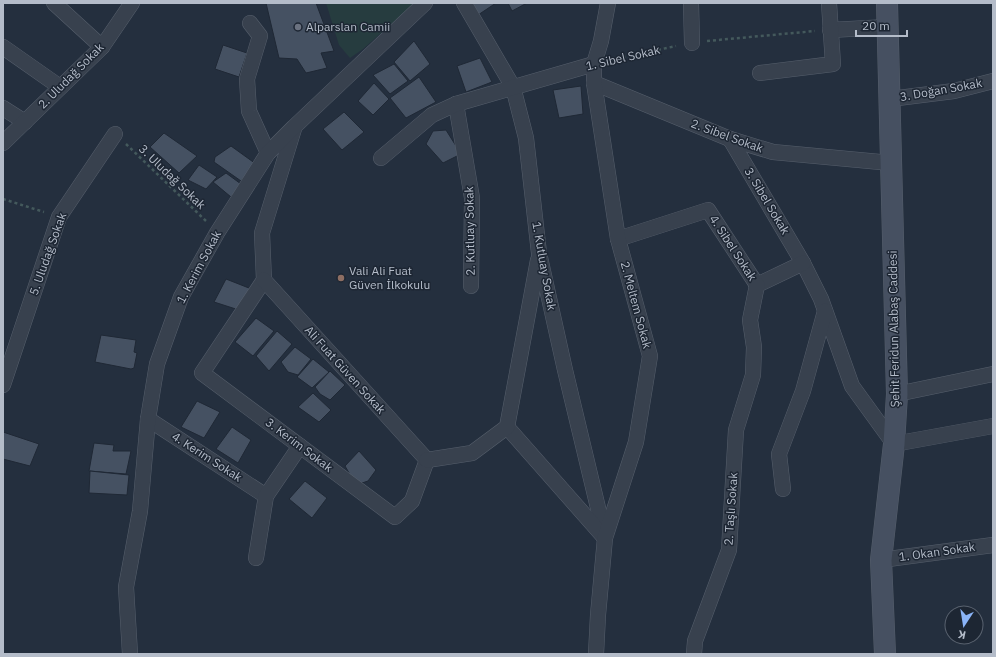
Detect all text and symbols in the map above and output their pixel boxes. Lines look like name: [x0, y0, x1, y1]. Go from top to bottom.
scale bar: [856, 12, 907, 38]
text: 20 m: [862, 18, 890, 33]
place label: Alparslan Camii: [306, 19, 390, 34]
marker: Alparslan Camii: [293, 22, 303, 32]
street label: 2. Uludağ Sokak: [35, 39, 107, 112]
street label: 1. Sibel Sokak: [584, 42, 662, 73]
street label: 3. Doğan Sokak: [899, 75, 984, 104]
street label: 2. Sibel Sokak: [689, 116, 766, 156]
street label: 3. Uludağ Sokak: [136, 141, 209, 213]
street label: 3. Sibel Sokak: [742, 164, 794, 238]
street label: 2. Kutluay Sokak: [461, 185, 478, 276]
street label: 5. Uludağ Sokak: [26, 210, 70, 297]
street label: 4. Sibel Sokak: [707, 212, 761, 284]
street label: 1. Kutluay Sokak: [529, 220, 560, 312]
street label: 1. Kerim Sokak: [173, 227, 224, 306]
street label: Şehit Feridun Alabaş Caddesi: [885, 250, 902, 408]
street label: 2. Meltem Sokak: [618, 260, 655, 351]
place label: Vali Ali Fuat Güven İlkokulu: [349, 263, 430, 292]
marker: Vali Ali Fuat Güven İlkokulu: [336, 273, 346, 283]
street label: Ali Fuat Güven Sokak: [302, 323, 389, 417]
street label: 3. Kerim Sokak: [263, 414, 337, 475]
street label: 4. Kerim Sokak: [169, 428, 246, 485]
street label: 2. Taşlı Sokak: [720, 471, 741, 546]
street label: 1. Okan Sokak: [898, 539, 977, 564]
north arrow: [944, 605, 984, 645]
text: K: [956, 627, 967, 642]

